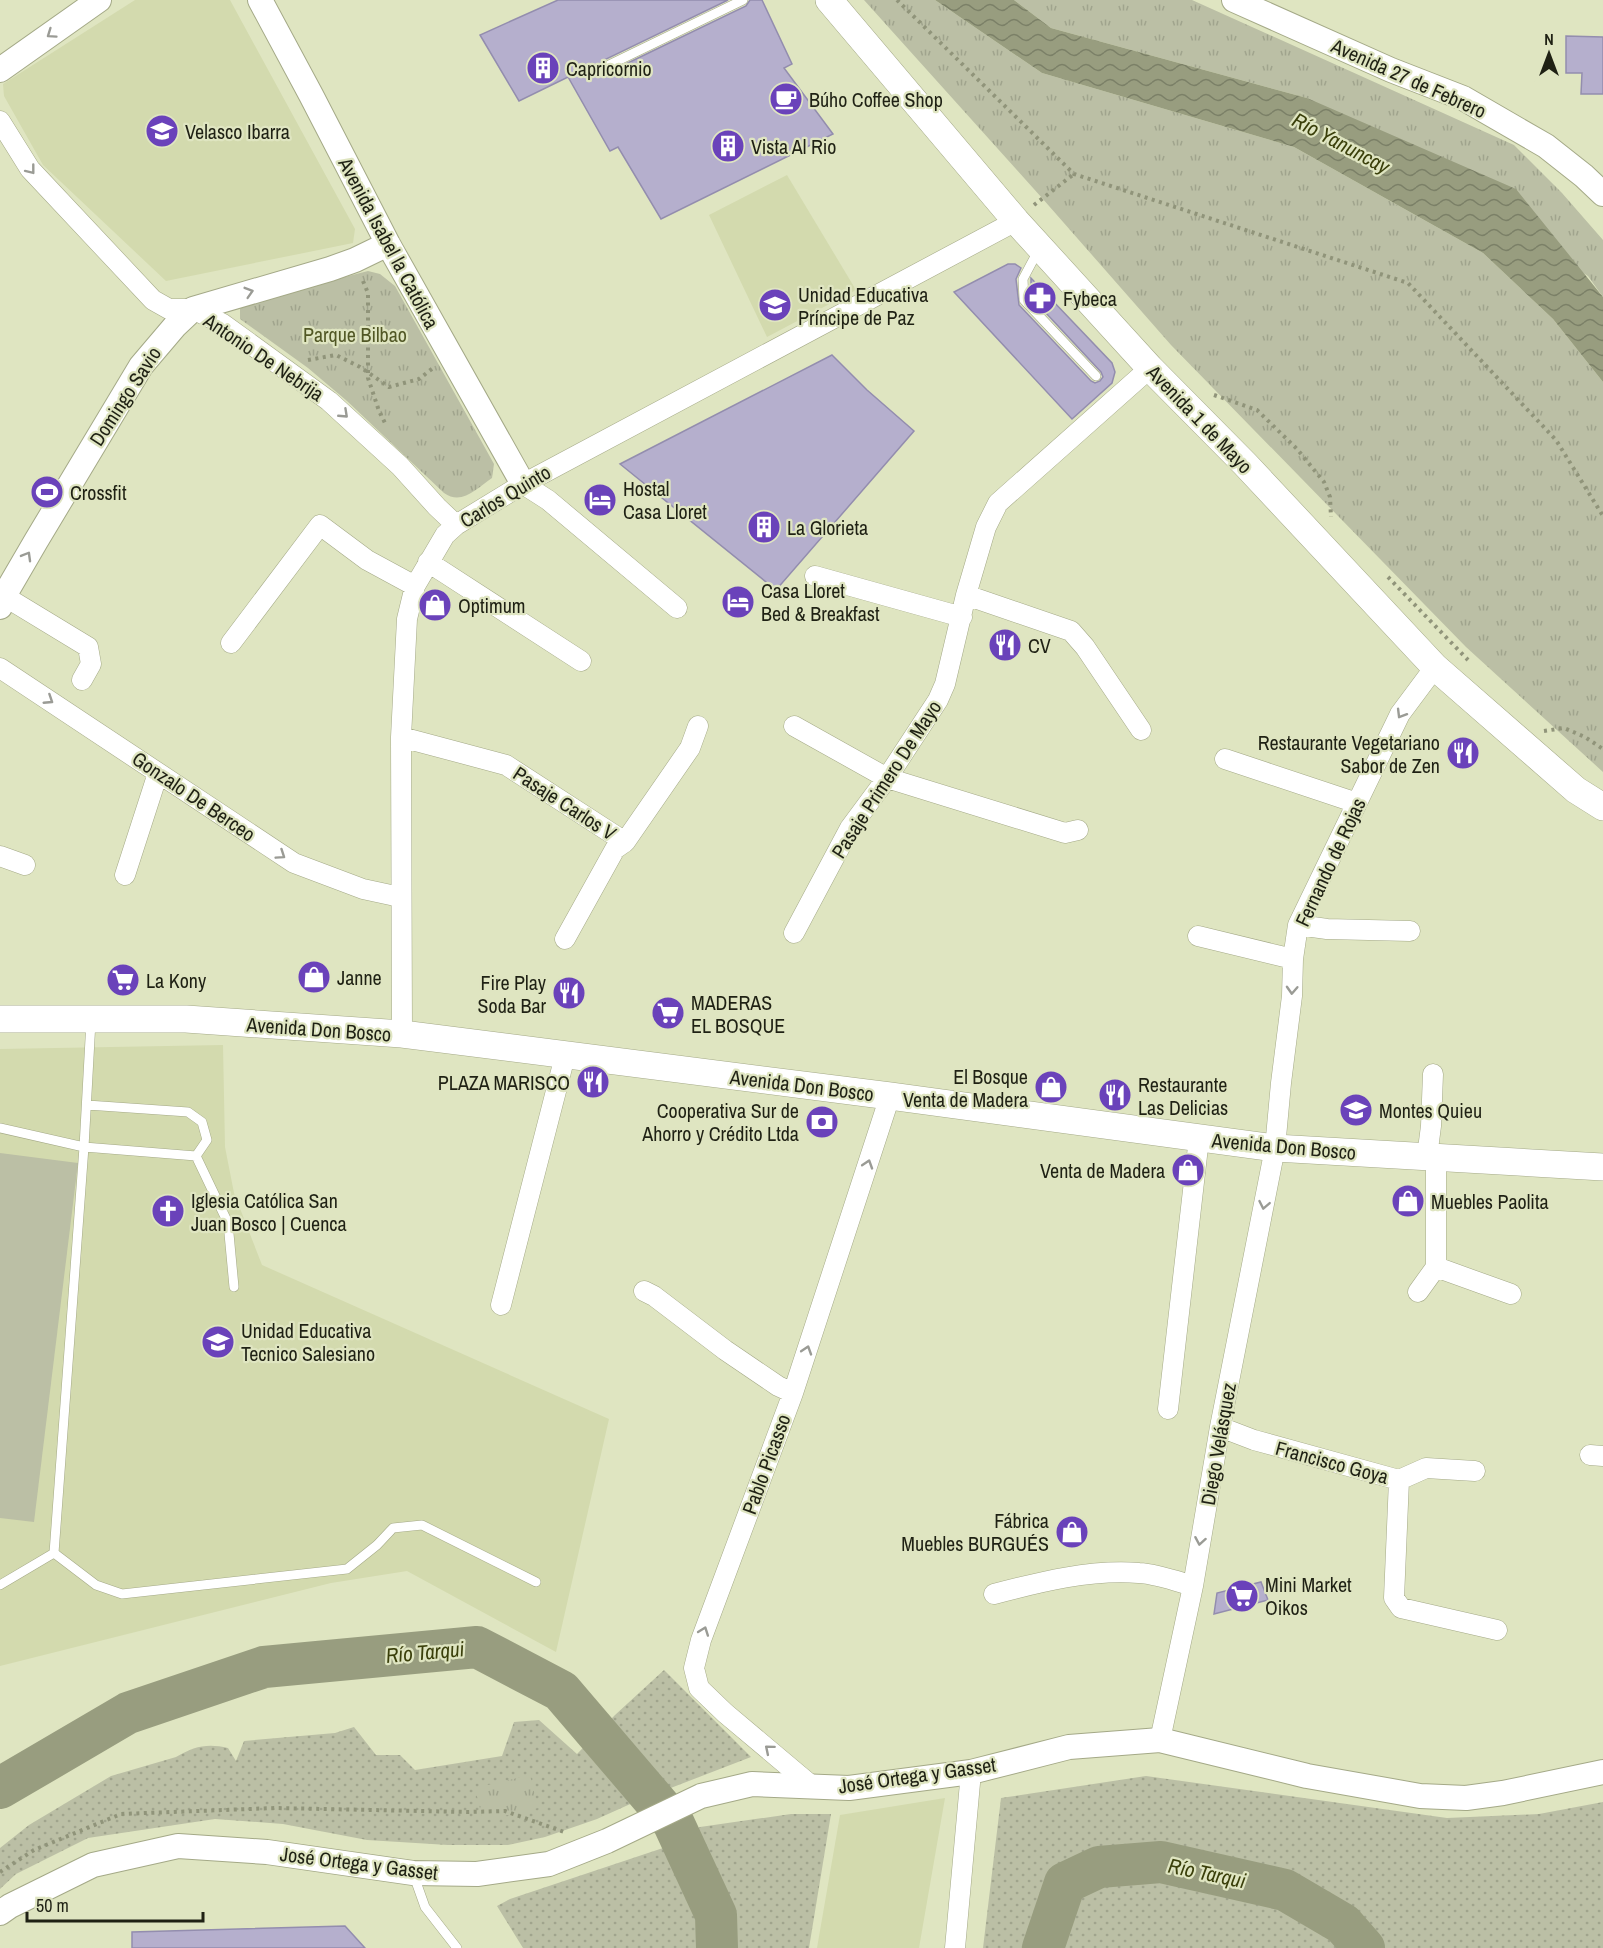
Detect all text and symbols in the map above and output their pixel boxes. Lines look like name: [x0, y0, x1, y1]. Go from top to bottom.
north arrow: [1519, 24, 1579, 84]
one-way arrow: [46, 27, 57, 38]
text: N: [1544, 28, 1554, 50]
street label: Avenida 27 de Febrero: [1326, 31, 1491, 124]
building icon: Capricornio: [525, 50, 561, 86]
place label: Capricornio: [566, 55, 652, 82]
cafe icon: Búho Coffee Shop: [768, 81, 804, 117]
place label: Búho Coffee Shop: [809, 86, 943, 113]
water label: Río Yanuncay: [1287, 105, 1396, 181]
school or university icon: Velasco Ibarra: [144, 113, 180, 149]
place label: Velasco Ibarra: [185, 118, 290, 145]
building icon: Vista Al Rio: [710, 128, 746, 164]
place label: Vista Al Rio: [751, 133, 836, 160]
street label: Avenida Isabel la Católica: [332, 152, 446, 333]
one-way arrow: [24, 163, 35, 174]
pharmacy icon: Fybeca: [1022, 280, 1058, 316]
place label: Unidad Educativa Príncipe de Paz: [798, 281, 928, 331]
place label: Fybeca: [1063, 285, 1117, 312]
one-way arrow: [243, 287, 254, 299]
school or university icon: Unidad Educativa Príncipe de Paz: [757, 287, 793, 323]
street label: Antonio De Nebrija: [198, 306, 329, 407]
park label: Parque Bilbao: [303, 321, 407, 348]
street label: Domingo Savio: [83, 341, 167, 451]
street label: Avenida 1 de Mayo: [1141, 358, 1259, 479]
one-way arrow: [337, 407, 348, 418]
street label: Carlos Quinto: [455, 458, 555, 534]
sports icon: Crossfit: [29, 474, 65, 510]
place label: Hostal Casa Lloret: [623, 475, 707, 525]
place label: Crossfit: [70, 479, 127, 506]
hotel icon: Hostal Casa Lloret: [582, 482, 618, 518]
building icon: La Glorieta: [746, 509, 782, 545]
place label: La Glorieta: [787, 514, 868, 541]
one-way arrow: [20, 551, 32, 562]
place label: Casa Lloret Bed & Breakfast: [761, 577, 880, 627]
hotel icon: Casa Lloret Bed & Breakfast: [720, 584, 756, 620]
shop icon: Optimum: [417, 587, 453, 623]
place label: Optimum: [458, 592, 525, 619]
restaurant icon: CV: [987, 627, 1023, 663]
place label: CV: [1028, 632, 1051, 659]
one-way arrow: [43, 693, 53, 705]
street label: Pasaje Primero De Mayo: [825, 695, 947, 863]
one-way arrow: [1397, 708, 1408, 719]
place label: Restaurante Vegetariano Sabor de Zen: [1258, 729, 1440, 779]
restaurant icon: Restaurante Vegetariano Sabor de Zen: [1445, 735, 1481, 771]
street label: Gonzalo De Berceo: [127, 745, 261, 847]
street label: Pasaje Carlos V: [508, 760, 622, 846]
street label: Fernando de Rojas: [1288, 793, 1372, 931]
one-way arrow: [274, 848, 285, 859]
shop icon: Janne: [296, 959, 332, 995]
supermarket icon: La Kony: [105, 962, 141, 998]
place label: Janne: [337, 964, 382, 991]
place label: La Kony: [146, 967, 207, 994]
place label: Fire Play Soda Bar: [478, 969, 547, 1019]
restaurant icon: Fire Play Soda Bar: [551, 975, 587, 1011]
one-way arrow: [1286, 986, 1299, 995]
place label: MADERAS EL BOSQUE: [691, 989, 785, 1039]
supermarket icon: MADERAS EL BOSQUE: [650, 995, 686, 1031]
street label: Avenida Don Bosco: [245, 1010, 392, 1048]
street label: Avenida Don Bosco: [728, 1063, 875, 1107]
place label: El Bosque Venta de Madera: [903, 1063, 1028, 1113]
restaurant icon: PLAZA MARISCO: [575, 1064, 611, 1100]
place label: PLAZA MARISCO: [438, 1069, 570, 1096]
shop icon: El Bosque Venta de Madera: [1033, 1069, 1069, 1105]
place label: Restaurante Las Delicias: [1138, 1071, 1228, 1121]
restaurant icon: Restaurante Las Delicias: [1097, 1077, 1133, 1113]
school or university icon: Montes Quieu: [1338, 1092, 1374, 1128]
place label: Cooperativa Sur de Ahorro y Crédito Ltda: [641, 1097, 799, 1147]
place label: Montes Quieu: [1379, 1097, 1482, 1124]
bank icon: Cooperativa Sur de Ahorro y Crédito Ltda: [804, 1104, 840, 1140]
street label: Avenida Don Bosco: [1210, 1126, 1357, 1166]
shop icon: Venta de Madera: [1170, 1152, 1206, 1188]
place label: Venta de Madera: [1040, 1157, 1165, 1184]
one-way arrow: [861, 1159, 873, 1170]
shop icon: Muebles Paolita: [1390, 1183, 1426, 1219]
place label: Iglesia Católica San Juan Bosco | Cuenca: [191, 1187, 347, 1237]
place label: Muebles Paolita: [1431, 1188, 1549, 1215]
church icon: Iglesia Católica San Juan Bosco | Cuenca: [150, 1193, 186, 1229]
one-way arrow: [1258, 1200, 1271, 1210]
place label: Unidad Educativa Tecnico Salesiano: [241, 1317, 375, 1367]
school or university icon: Unidad Educativa Tecnico Salesiano: [200, 1324, 236, 1360]
one-way arrow: [800, 1345, 812, 1356]
street label: Diego Velásquez: [1194, 1381, 1242, 1507]
street label: Pablo Picasso: [735, 1410, 797, 1518]
street label: Francisco Goya: [1273, 1434, 1391, 1490]
place label: Fábrica Muebles BURGUÉS: [901, 1507, 1049, 1557]
shop icon: Fábrica Muebles BURGUÉS: [1054, 1514, 1090, 1550]
one-way arrow: [1195, 1537, 1207, 1546]
place label: Mini Market Oikos: [1265, 1571, 1352, 1621]
supermarket icon: Mini Market Oikos: [1224, 1578, 1260, 1614]
one-way arrow: [697, 1627, 710, 1637]
water label: Río Tarqui: [385, 1634, 466, 1670]
one-way arrow: [764, 1746, 775, 1757]
street label: José Ortega y Gasset: [837, 1751, 998, 1799]
street label: José Ortega y Gasset: [279, 1840, 440, 1886]
water label: Río Tarqui: [1166, 1851, 1249, 1895]
scale bar: [27, 1885, 202, 1923]
text: 50 m: [36, 1893, 69, 1918]

